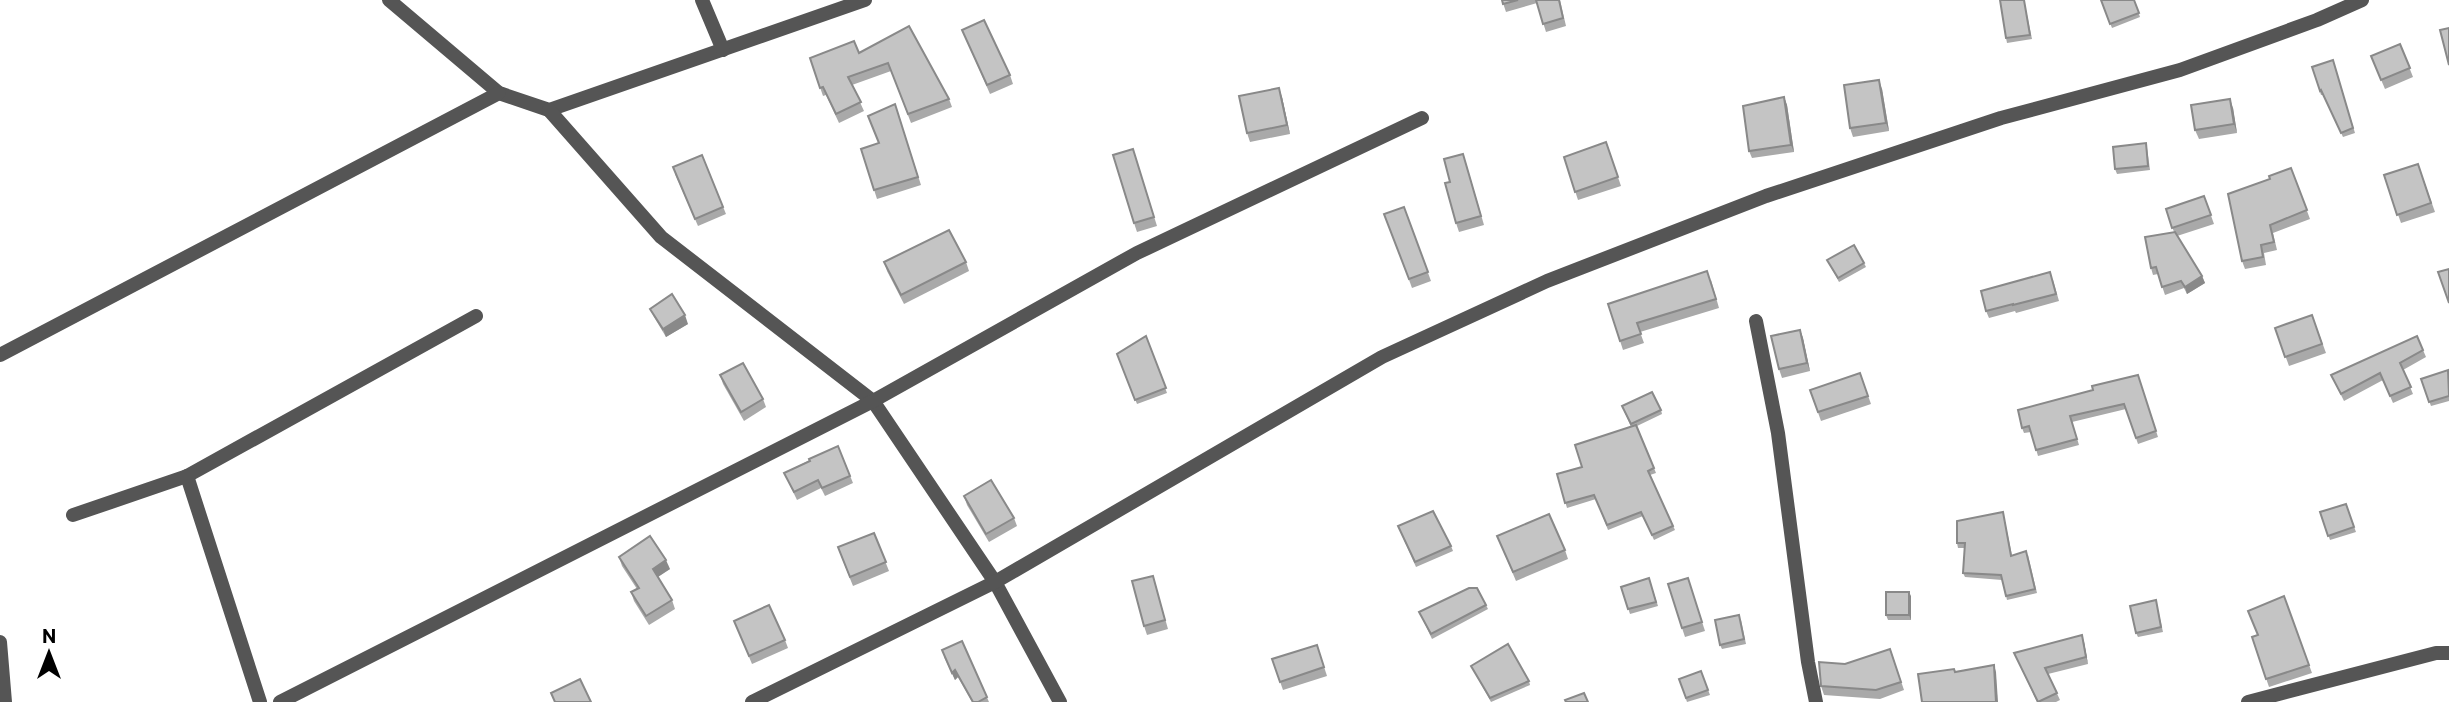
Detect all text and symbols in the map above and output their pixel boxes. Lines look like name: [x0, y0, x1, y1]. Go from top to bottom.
north arrow: [14, 618, 84, 688]
text: N: [42, 624, 56, 647]

